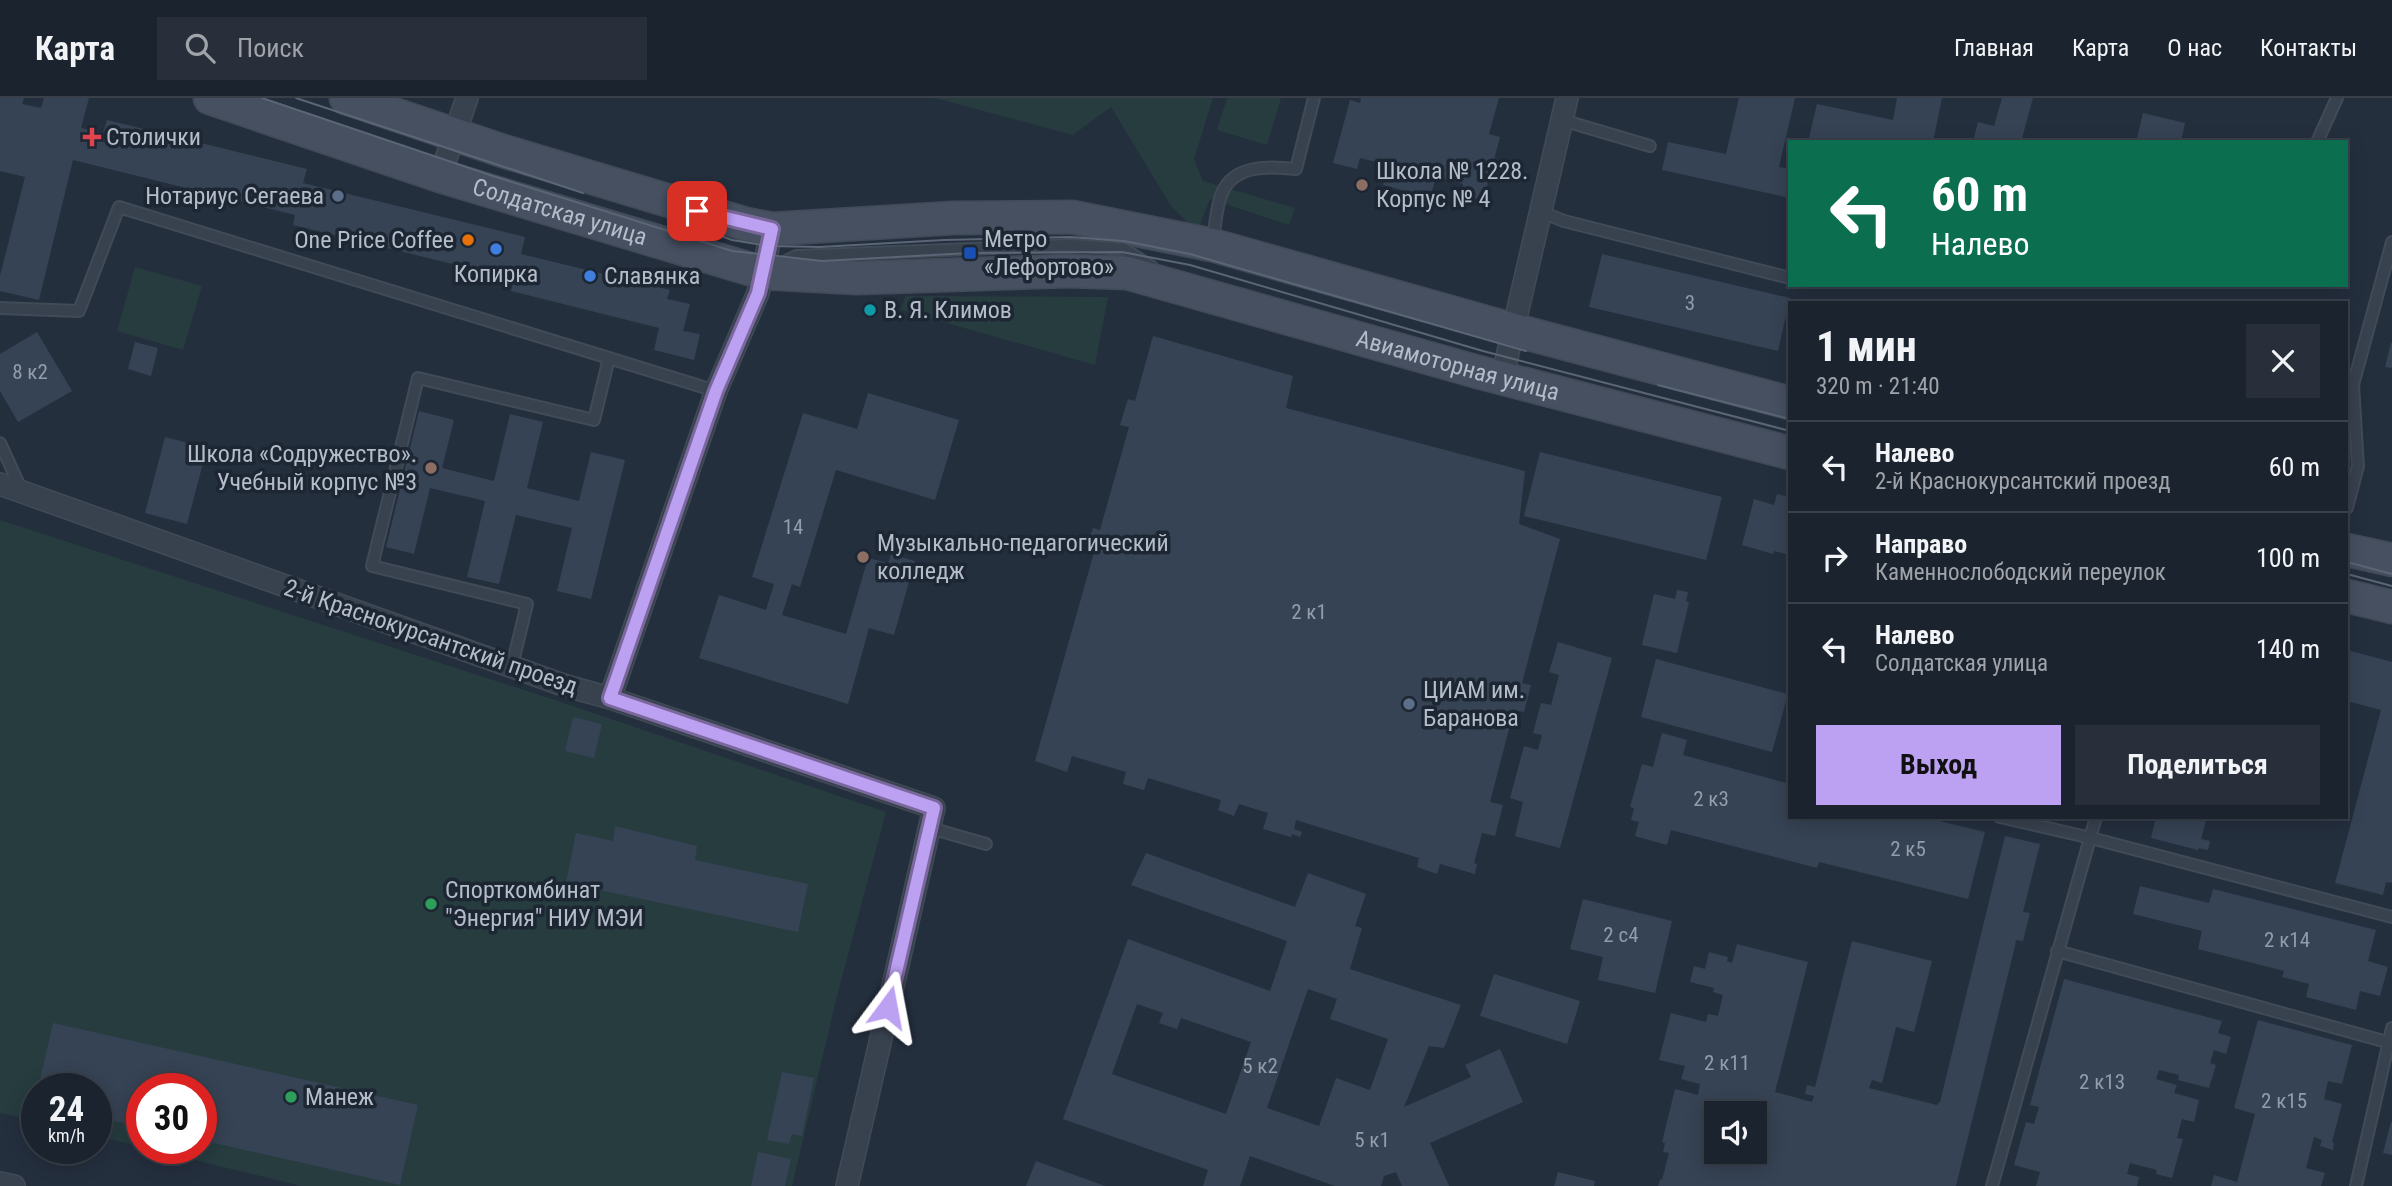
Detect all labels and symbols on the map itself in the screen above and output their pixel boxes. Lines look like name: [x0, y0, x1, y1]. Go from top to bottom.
place label: Столички: [106, 123, 201, 151]
marker: Столички: [84, 129, 100, 145]
place label: Школа № 1228. Корпус № 4: [1376, 157, 1528, 213]
street label: Солдатская улица: [469, 173, 650, 251]
marker: Школа № 1228. Корпус № 4: [1354, 177, 1370, 193]
pin: [667, 181, 727, 241]
place label: Нотариус Сегаева: [145, 182, 324, 210]
marker: Нотариус Сегаева: [330, 188, 346, 204]
place label: Метро «Лефортово»: [984, 225, 1114, 281]
place label: One Price Coffee: [294, 226, 454, 254]
marker: One Price Coffee: [460, 232, 476, 248]
marker: Копирка: [488, 241, 504, 257]
marker: Метро «Лефортово»: [962, 245, 978, 261]
place label: Копирка: [454, 260, 538, 288]
place label: Славянка: [604, 262, 700, 290]
marker: Славянка: [582, 268, 598, 284]
house number: 3: [1685, 291, 1695, 315]
place label: В. Я. Климов: [884, 296, 1012, 324]
marker: В. Я. Климов: [862, 302, 878, 318]
street label: Авиамоторная улица: [1353, 324, 1562, 407]
house number: 8 к2: [12, 360, 48, 384]
place label: Школа «Содружество». Учебный корпус №3: [187, 440, 417, 496]
marker: Школа «Содружество». Учебный корпус №3: [423, 460, 439, 476]
house number: 14: [783, 515, 803, 539]
place label: Музыкально-педагогический колледж: [877, 529, 1169, 585]
marker: Музыкально-педагогический колледж: [855, 549, 871, 565]
street label: 2-й Краснокурсантский проезд: [281, 574, 581, 700]
house number: 2 к1: [1291, 600, 1327, 624]
place label: ЦИАМ им. Баранова: [1423, 676, 1525, 732]
marker: ЦИАМ им. Баранова: [1401, 696, 1417, 712]
house number: 2 к3: [1693, 787, 1729, 811]
house number: 2 к5: [1890, 837, 1926, 861]
place label: Спорткомбинат "Энергия" НИУ МЭИ: [445, 876, 644, 932]
marker: Спорткомбинат "Энергия" НИУ МЭИ: [423, 896, 439, 912]
house number: 2 с4: [1603, 923, 1639, 947]
house number: 2 к14: [2264, 928, 2310, 952]
position arrow: [851, 970, 925, 1044]
house number: 2 к11: [1704, 1051, 1750, 1075]
house number: 5 к2: [1242, 1054, 1278, 1078]
house number: 2 к13: [2079, 1070, 2125, 1094]
speed limit sign: 30: [126, 1073, 217, 1164]
place label: Манеж: [305, 1083, 374, 1111]
marker: Манеж: [283, 1089, 299, 1105]
house number: 2 к15: [2261, 1089, 2307, 1113]
house number: 5 к1: [1354, 1128, 1390, 1152]

